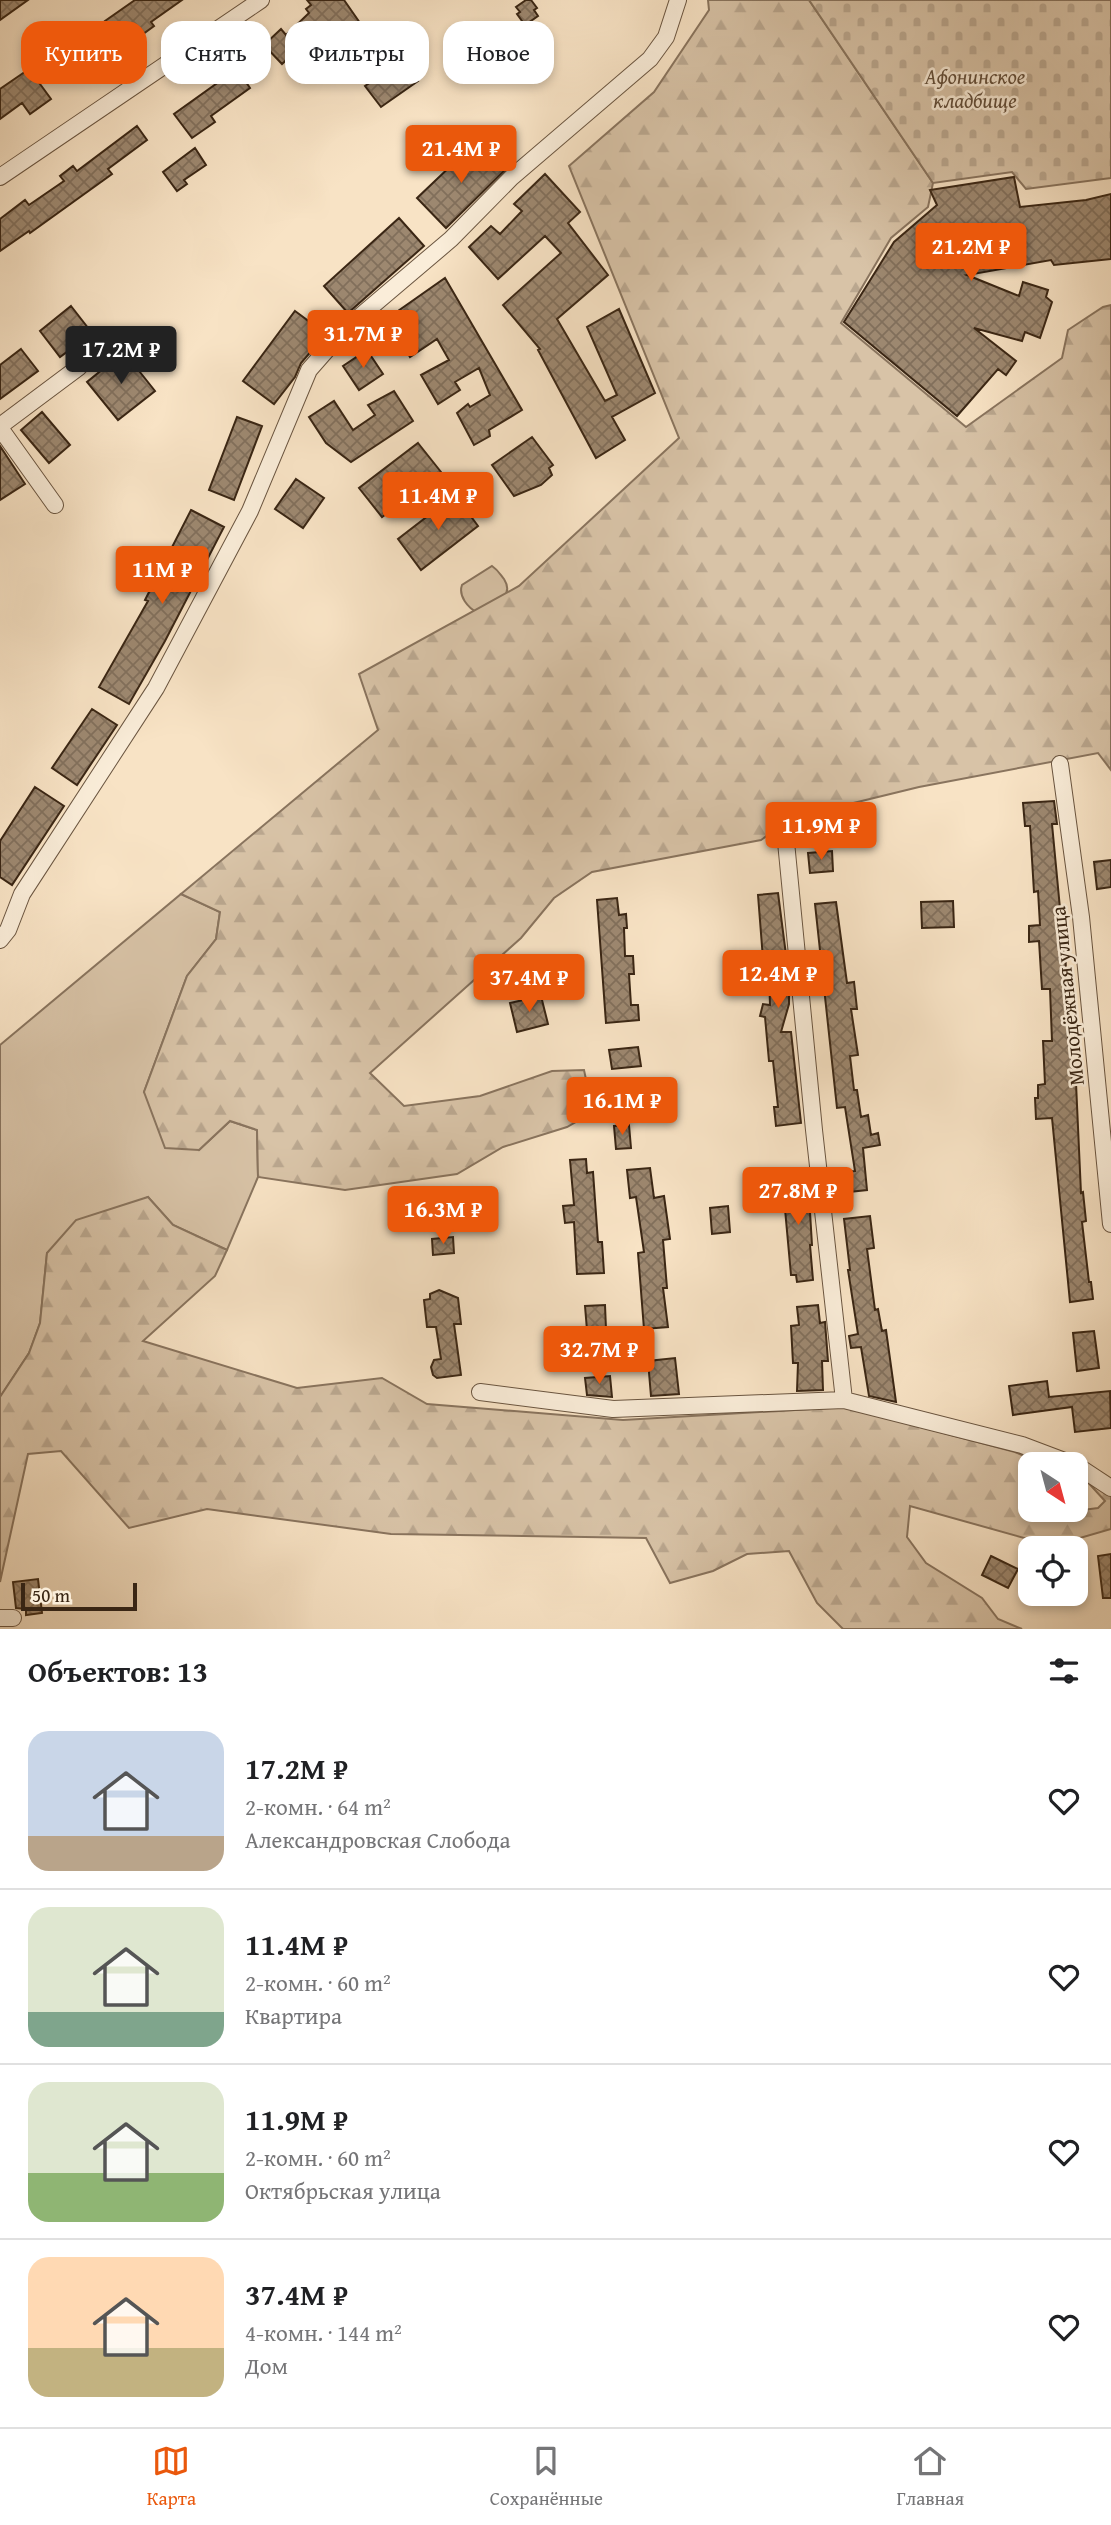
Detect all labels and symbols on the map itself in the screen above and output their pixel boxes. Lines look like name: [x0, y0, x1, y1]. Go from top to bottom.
park label: Афонинское кладбище: [924, 61, 1025, 116]
pin: 21.4M ₽: [396, 125, 526, 185]
pin: 21.2M ₽: [906, 224, 1036, 283]
pin: 31.7M ₽: [298, 310, 428, 370]
pin: 17.2M ₽: [56, 326, 186, 386]
pin: 11.4M ₽: [373, 472, 503, 532]
pin: 11M ₽: [113, 546, 211, 606]
pin: 11.9M ₽: [756, 802, 886, 862]
street label: Молодёжная улица: [1042, 905, 1092, 1087]
pin: 12.4M ₽: [713, 950, 843, 1010]
pin: 37.4M ₽: [464, 954, 594, 1014]
pin: 16.1M ₽: [557, 1078, 687, 1137]
pin: 27.8M ₽: [733, 1168, 863, 1227]
pin: 16.3M ₽: [378, 1186, 508, 1246]
pin: 32.7M ₽: [534, 1326, 664, 1386]
north arrow: [1018, 1452, 1088, 1522]
scale bar: [21, 1580, 136, 1612]

